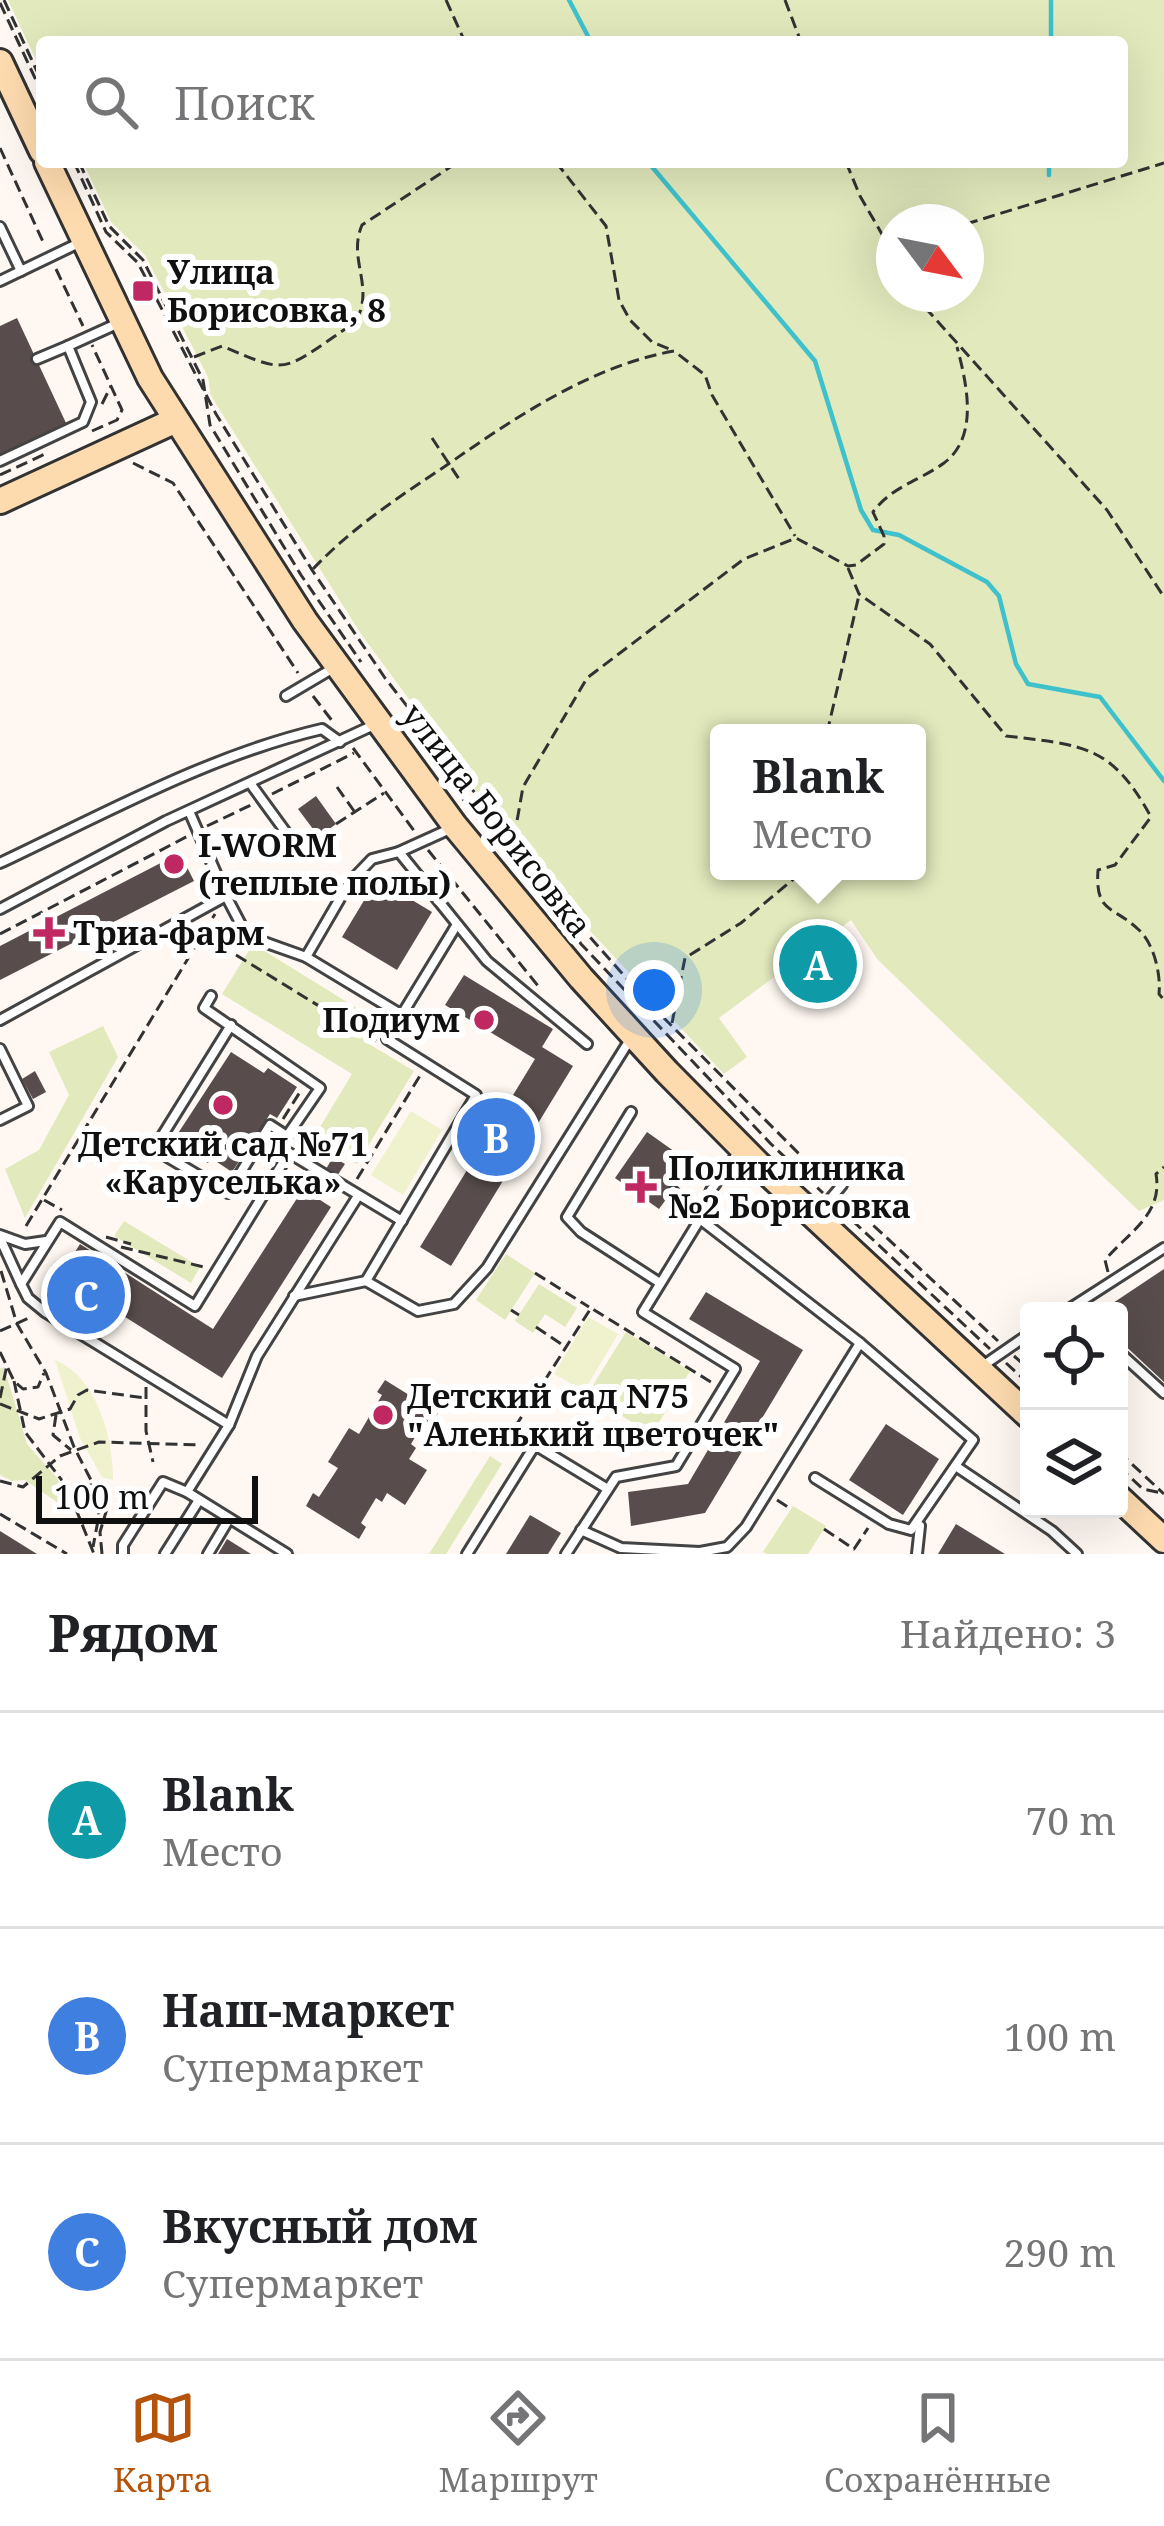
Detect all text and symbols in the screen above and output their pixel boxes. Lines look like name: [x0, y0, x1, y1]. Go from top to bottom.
search box: [36, 36, 1128, 168]
icon: search: [78, 69, 144, 135]
text: Поиск: [174, 72, 315, 133]
north arrow: [876, 204, 984, 312]
place label: Улица Борисовка, 8: [167, 249, 386, 332]
marker: Улица Борисовка, 8: [130, 278, 156, 304]
street label: улица Борисовка: [392, 693, 603, 946]
popup: [710, 724, 926, 880]
text: Blank: [752, 745, 884, 806]
text: Место: [752, 806, 873, 859]
place label: I-WORM (теплые полы): [198, 822, 452, 905]
marker: I-WORM (теплые полы): [161, 851, 187, 877]
place label: Триа-фарм: [73, 910, 264, 955]
pin: A: [779, 919, 857, 1009]
marker: Триа-фарм: [36, 920, 62, 946]
your location: [624, 960, 684, 1020]
place label: Подиум: [322, 997, 460, 1042]
marker: Подиум: [471, 1007, 497, 1033]
marker: Детский сад №71 «Каруселька»: [210, 1092, 236, 1118]
pin: B: [457, 1092, 535, 1182]
place label: Детский сад №71 «Каруселька»: [78, 1121, 368, 1204]
place label: Поликлиника №2 Борисовка: [668, 1145, 911, 1228]
marker: Поликлиника №2 Борисовка: [625, 1171, 657, 1203]
pin: C: [47, 1250, 125, 1340]
map controls: [1020, 1302, 1128, 1518]
button: locate: [1020, 1302, 1128, 1410]
place label: Детский сад N75 "Аленький цветочек": [407, 1373, 779, 1456]
marker: Детский сад N75 "Аленький цветочек": [370, 1402, 396, 1428]
button: layers: [1020, 1410, 1128, 1518]
scale bar: [36, 1470, 258, 1523]
text: 100 m: [54, 1474, 149, 1519]
text: Рядом: [48, 1597, 218, 1667]
text: Найдено: 3: [900, 1606, 1116, 1659]
text: Blank: [162, 1763, 294, 1824]
text: A: [72, 1793, 102, 1846]
text: 70 m: [1025, 1793, 1116, 1846]
text: Место: [162, 1824, 283, 1877]
text: Наш-маркет: [162, 1979, 454, 2040]
text: B: [74, 2009, 100, 2062]
text: 100 m: [1004, 2009, 1116, 2062]
text: Супермаркет: [162, 2040, 423, 2093]
text: Вкусный дом: [162, 2195, 478, 2256]
text: C: [74, 2225, 100, 2278]
text: 290 m: [1004, 2225, 1116, 2278]
text: Супермаркет: [162, 2256, 423, 2309]
tab: Карта: [113, 2385, 212, 2502]
tab: Маршрут: [438, 2385, 598, 2502]
tab: Сохранённые: [824, 2385, 1051, 2502]

